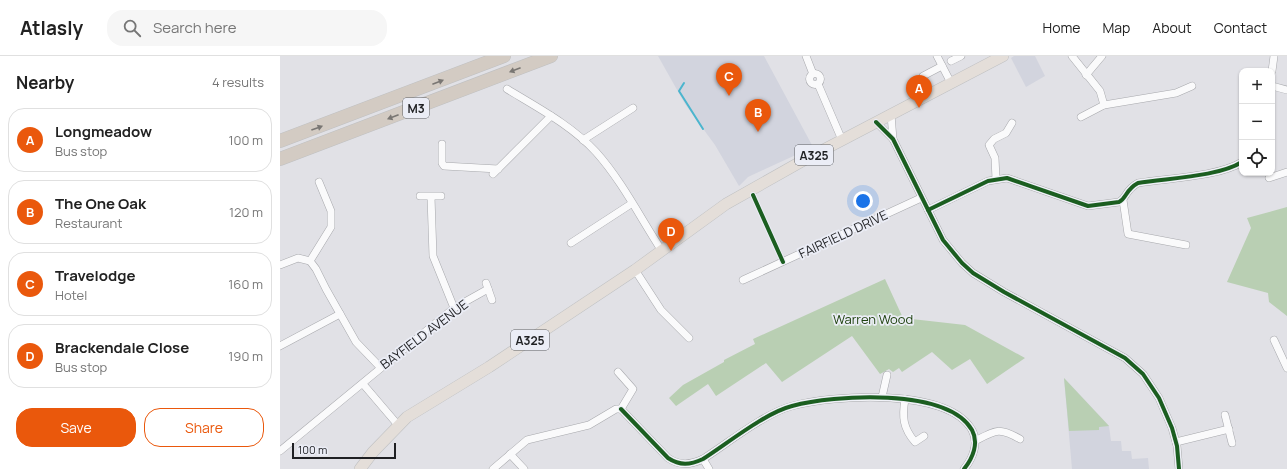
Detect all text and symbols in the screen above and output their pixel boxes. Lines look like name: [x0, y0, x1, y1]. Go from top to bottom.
search box: [107, 10, 387, 46]
text: Atlasly: [20, 15, 83, 41]
icon: search: [121, 17, 143, 39]
text: Search here: [153, 17, 236, 38]
text: Home: [1043, 18, 1080, 37]
text: Map: [1102, 18, 1130, 37]
text: About: [1152, 18, 1192, 37]
text: Contact: [1214, 18, 1267, 37]
pin: C: [716, 63, 742, 96]
one-way arrow: [508, 68, 520, 74]
map controls: [1239, 68, 1275, 176]
button: +: [1239, 68, 1275, 104]
text: Nearby: [16, 71, 74, 94]
text: 4 results: [212, 73, 264, 91]
pin: A: [906, 75, 932, 108]
one-way arrow: [433, 78, 445, 84]
road number: M3: [403, 98, 429, 118]
pin: B: [745, 99, 771, 132]
button: −: [1239, 104, 1275, 140]
one-way arrow: [387, 114, 399, 120]
text: Longmeadow: [55, 121, 152, 142]
one-way arrow: [311, 124, 323, 130]
text: A: [26, 131, 34, 149]
text: 100 m: [228, 131, 263, 149]
button: locate: [1239, 140, 1275, 176]
text: Bus stop: [55, 142, 107, 160]
road number: A325: [795, 145, 833, 165]
your location: [853, 191, 873, 211]
text: The One Oak: [55, 193, 146, 214]
text: B: [26, 203, 34, 221]
text: 120 m: [229, 203, 263, 221]
street label: FAIRFIELD DRIVE: [796, 206, 890, 262]
text: Restaurant: [55, 214, 122, 232]
pin: D: [658, 218, 684, 251]
text: Travelodge: [55, 265, 136, 286]
text: C: [25, 275, 35, 293]
text: 160 m: [228, 275, 263, 293]
text: Hotel: [55, 286, 87, 304]
street label: BAYFIELD AVENUE: [376, 295, 472, 373]
park label: Warren Wood: [833, 310, 913, 328]
road number: A325: [511, 330, 549, 350]
text: Brackendale Close: [55, 337, 189, 358]
text: D: [25, 347, 35, 365]
text: 190 m: [228, 347, 263, 365]
text: Bus stop: [55, 358, 107, 376]
button: Save: [16, 408, 136, 447]
button: Share: [144, 408, 264, 447]
scale bar: [292, 441, 396, 460]
text: 100 m: [298, 442, 327, 457]

